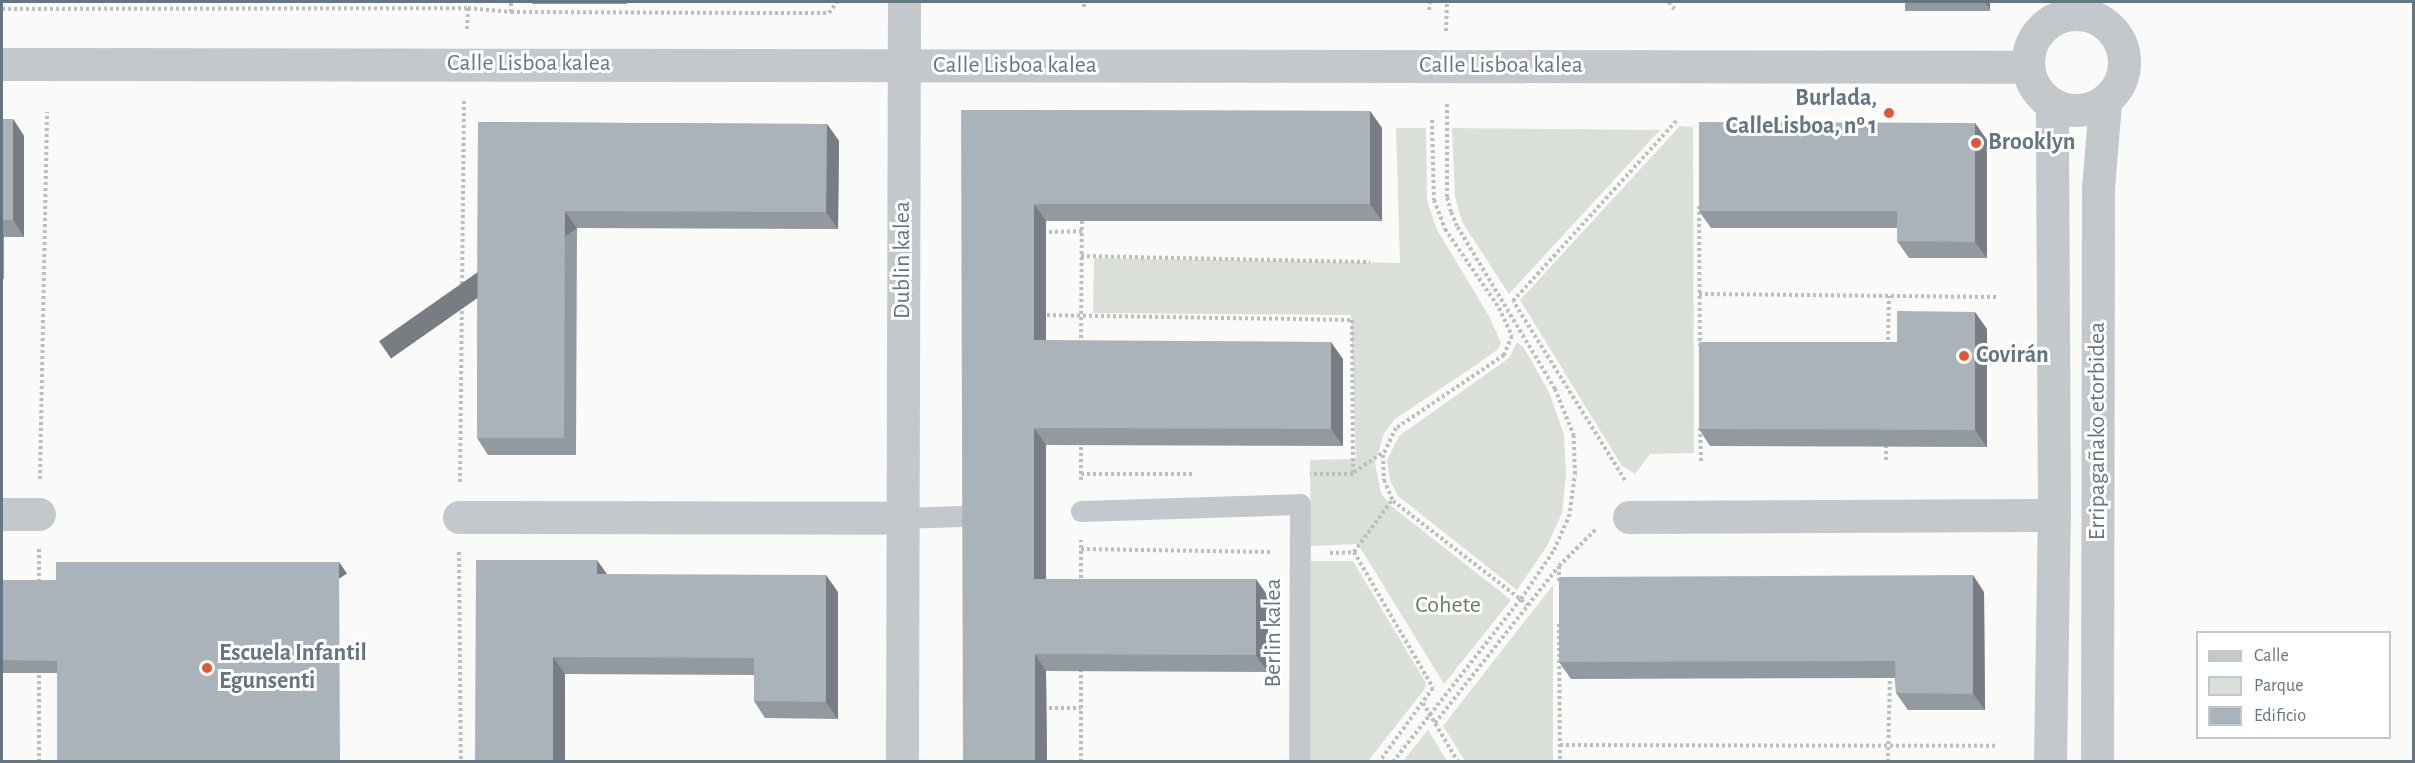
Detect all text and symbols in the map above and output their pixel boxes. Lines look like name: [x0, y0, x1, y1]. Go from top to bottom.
street label: Calle Lisboa kalea: [447, 50, 611, 78]
street label: Calle Lisboa kalea: [933, 52, 1097, 80]
street label: Calle Lisboa kalea: [1419, 52, 1583, 80]
place label: Burlada, CalleLisboa, nº 1: [1725, 85, 1877, 141]
marker: Burlada, CalleLisboa, nº 1: [1882, 106, 1896, 120]
place label: Brooklyn: [1988, 129, 2075, 157]
marker: Brooklyn: [1969, 136, 1983, 150]
street label: Dublin kalea: [889, 201, 917, 319]
street label: Erripagañako etorbidea: [2084, 322, 2112, 540]
place label: Covirán: [1976, 342, 2049, 370]
marker: Covirán: [1957, 349, 1971, 363]
street label: Berlin kalea: [1260, 578, 1288, 688]
park label: Cohete: [1415, 592, 1481, 620]
legend: [2196, 631, 2391, 739]
place label: Escuela Infantil Egunsenti: [219, 640, 367, 696]
text: Calle: [2254, 647, 2289, 665]
marker: Escuela Infantil Egunsenti: [200, 661, 214, 675]
text: Parque: [2254, 677, 2303, 695]
text: Edificio: [2254, 707, 2306, 725]

